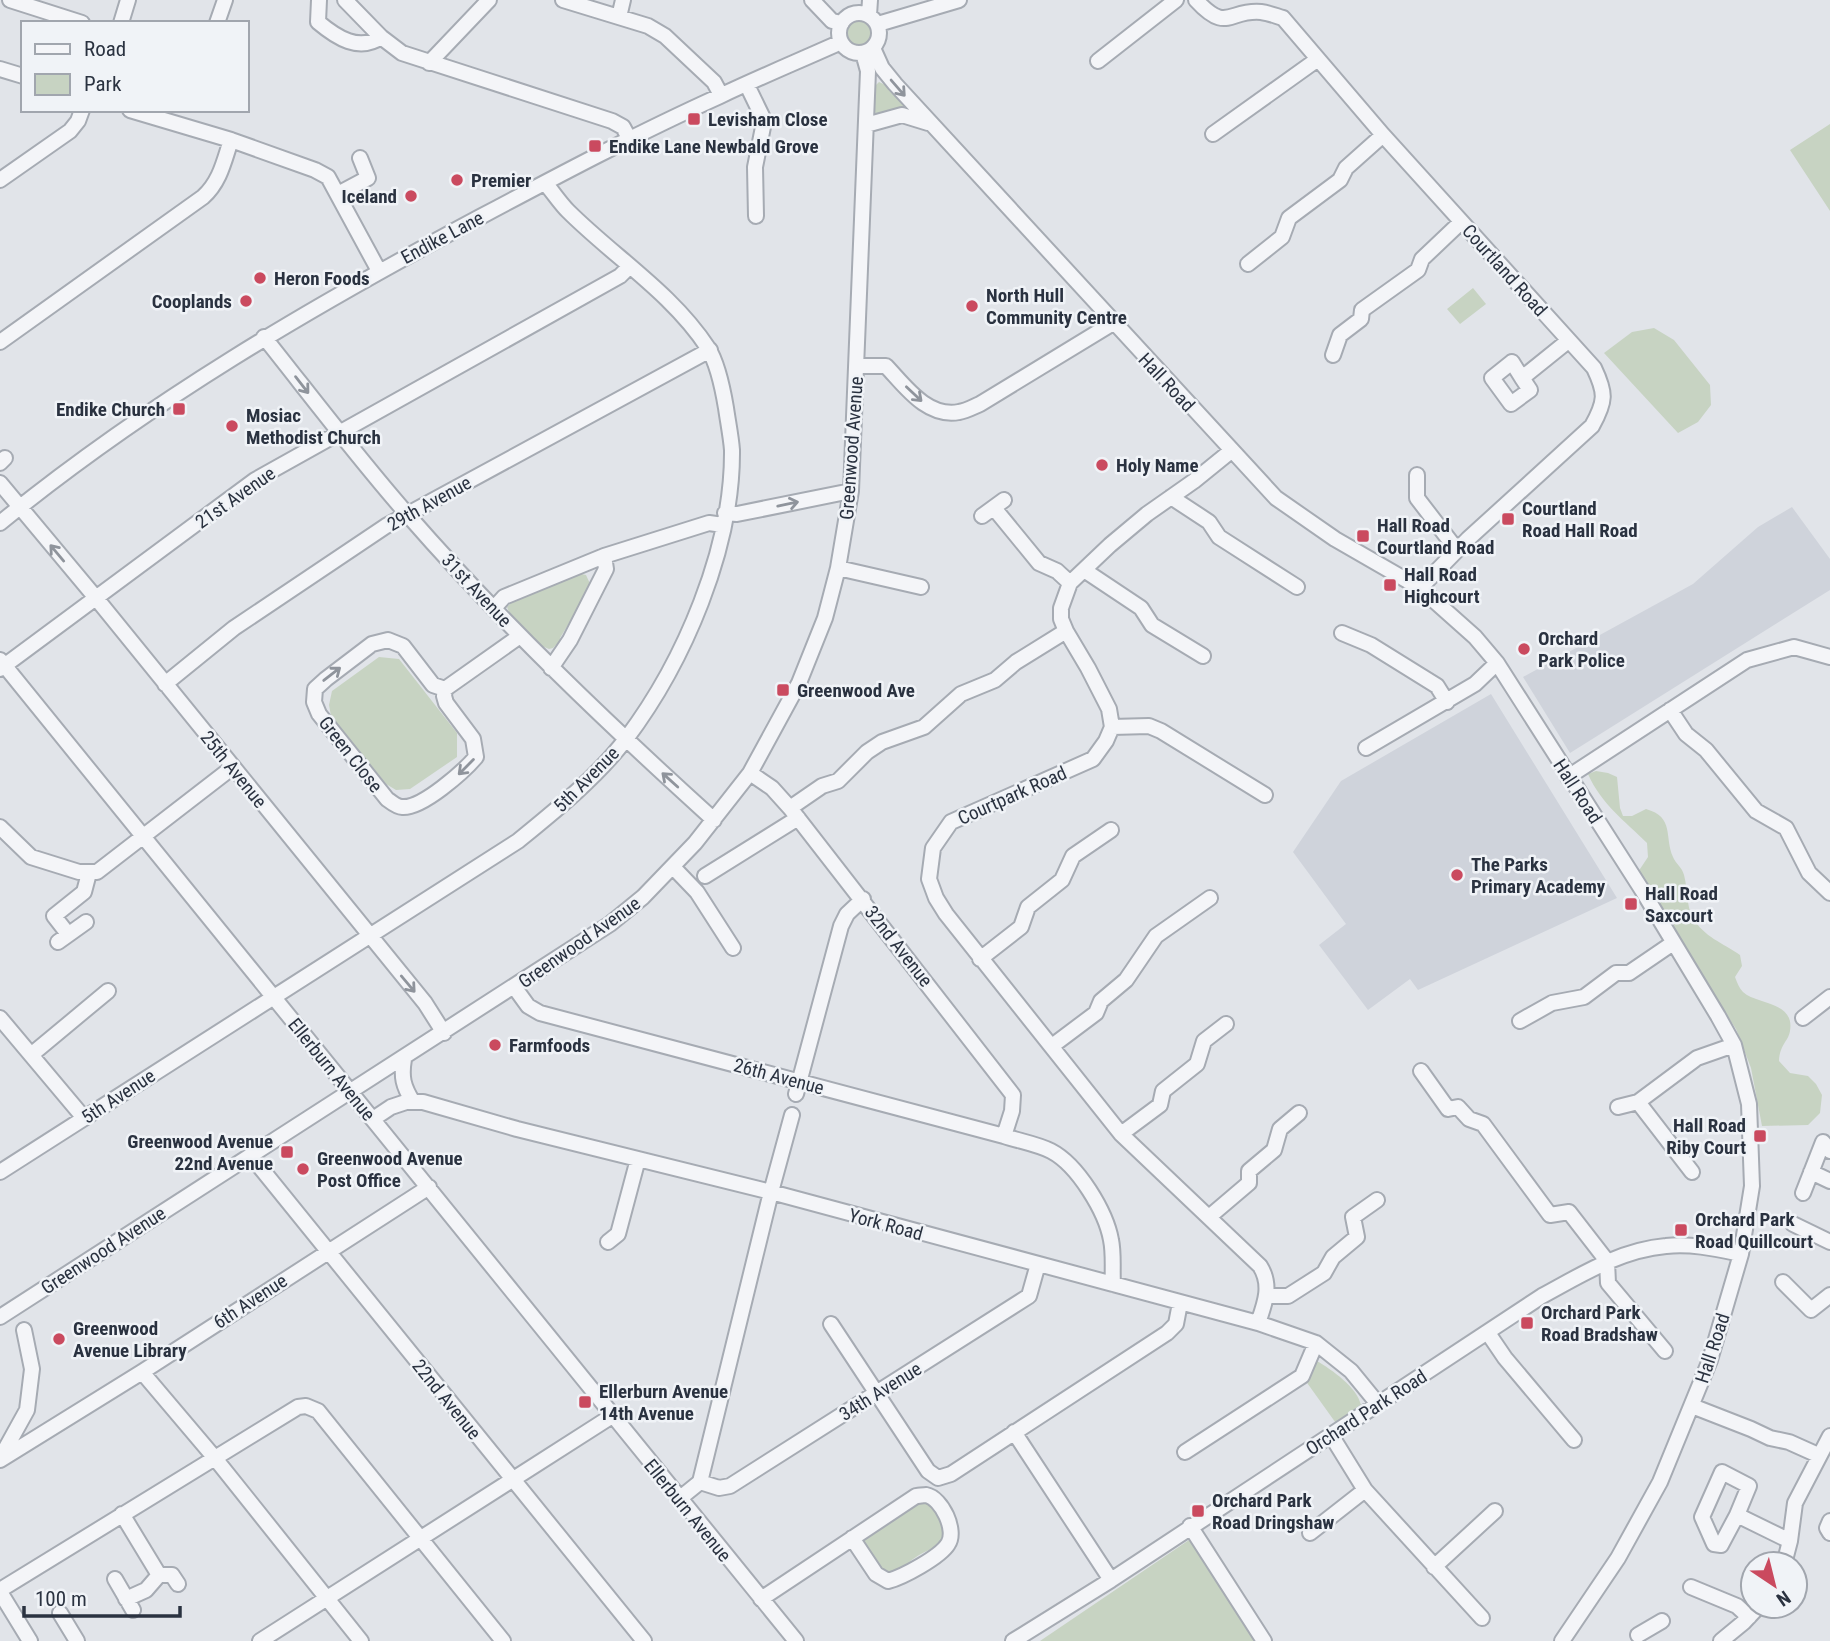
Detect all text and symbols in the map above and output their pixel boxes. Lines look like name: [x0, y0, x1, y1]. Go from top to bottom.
legend: [21, 21, 248, 112]
text: Road: [84, 37, 126, 61]
text: Park: [84, 72, 122, 96]
one-way arrow: [890, 79, 906, 97]
place label: Levisham Close: [708, 108, 828, 131]
marker: Levisham Close: [686, 111, 702, 127]
place label: Endike Lane Newbald Grove: [609, 135, 819, 158]
marker: Endike Lane Newbald Grove: [587, 138, 603, 154]
place label: Premier: [471, 169, 531, 192]
marker: Premier: [449, 172, 465, 188]
place label: Iceland: [342, 185, 397, 208]
marker: Iceland: [403, 188, 419, 204]
street label: Endike Lane: [397, 206, 488, 269]
street label: Courtland Road: [1457, 220, 1552, 321]
place label: Heron Foods: [274, 267, 370, 290]
marker: Heron Foods: [252, 270, 268, 286]
place label: North Hull Community Centre: [986, 284, 1127, 329]
place label: Cooplands: [152, 290, 232, 313]
marker: Cooplands: [238, 293, 254, 309]
marker: North Hull Community Centre: [964, 298, 980, 314]
street label: Hall Road: [1134, 348, 1200, 417]
one-way arrow: [295, 375, 310, 393]
street label: Greenwood Avenue: [835, 375, 868, 521]
one-way arrow: [905, 386, 922, 403]
place label: Endike Church: [56, 398, 165, 421]
marker: Endike Church: [171, 401, 187, 417]
place label: Mosiac Methodist Church: [246, 404, 381, 449]
marker: Mosiac Methodist Church: [224, 418, 240, 434]
place label: Holy Name: [1116, 454, 1199, 477]
marker: Holy Name: [1094, 457, 1110, 473]
street label: 21st Avenue: [191, 462, 280, 533]
street label: 29th Avenue: [383, 471, 475, 536]
one-way arrow: [776, 496, 799, 510]
place label: Courtland Road Hall Road: [1522, 497, 1638, 542]
marker: Courtland Road Hall Road: [1500, 511, 1516, 527]
place label: Hall Road Courtland Road: [1377, 514, 1494, 559]
marker: Hall Road Courtland Road: [1355, 528, 1371, 544]
one-way arrow: [49, 544, 65, 562]
street label: 31st Avenue: [437, 549, 517, 632]
place label: Hall Road Highcourt: [1404, 563, 1480, 608]
marker: Hall Road Highcourt: [1382, 577, 1398, 593]
place label: Orchard Park Police: [1538, 627, 1625, 672]
marker: Orchard Park Police: [1516, 641, 1532, 657]
one-way arrow: [322, 667, 341, 682]
place label: Greenwood Ave: [797, 679, 915, 702]
marker: Greenwood Ave: [775, 682, 791, 698]
street label: Green Close: [314, 712, 388, 797]
street label: 25th Avenue: [196, 726, 272, 813]
street label: 5th Avenue: [549, 742, 624, 817]
street label: Hall Road: [1548, 755, 1607, 828]
one-way arrow: [458, 759, 475, 776]
street label: Courtpark Road: [954, 761, 1070, 830]
one-way arrow: [661, 772, 679, 788]
place label: The Parks Primary Academy: [1471, 853, 1606, 898]
marker: The Parks Primary Academy: [1449, 867, 1465, 883]
place label: Hall Road Saxcourt: [1645, 882, 1718, 927]
street label: Greenwood Avenue: [514, 892, 645, 993]
marker: Hall Road Saxcourt: [1623, 896, 1639, 912]
street label: 32nd Avenue: [860, 901, 937, 991]
one-way arrow: [400, 975, 416, 993]
street label: Ellerburn Avenue: [283, 1013, 380, 1125]
place label: Farmfoods: [509, 1034, 590, 1057]
marker: Farmfoods: [487, 1037, 503, 1053]
street label: 26th Avenue: [731, 1053, 827, 1100]
street label: 5th Avenue: [77, 1064, 160, 1129]
place label: Hall Road Riby Court: [1666, 1114, 1746, 1159]
marker: Hall Road Riby Court: [1752, 1128, 1768, 1144]
place label: Greenwood Avenue 22nd Avenue: [127, 1130, 273, 1175]
marker: Greenwood Avenue 22nd Avenue: [279, 1144, 295, 1160]
place label: Greenwood Avenue Post Office: [317, 1147, 463, 1192]
marker: Greenwood Avenue Post Office: [295, 1161, 311, 1177]
street label: Greenwood Avenue: [37, 1202, 170, 1299]
street label: York Road: [846, 1204, 925, 1245]
place label: Orchard Park Road Quillcourt: [1695, 1208, 1813, 1253]
marker: Orchard Park Road Quillcourt: [1673, 1222, 1689, 1238]
street label: 6th Avenue: [209, 1269, 292, 1334]
place label: Orchard Park Road Bradshaw: [1541, 1301, 1658, 1346]
street label: Hall Road: [1690, 1310, 1735, 1386]
marker: Orchard Park Road Bradshaw: [1519, 1315, 1535, 1331]
place label: Greenwood Avenue Library: [73, 1317, 187, 1362]
marker: Greenwood Avenue Library: [51, 1331, 67, 1347]
street label: 22nd Avenue: [407, 1355, 486, 1444]
street label: 34th Avenue: [835, 1357, 926, 1426]
street label: Orchard Park Road: [1301, 1365, 1431, 1460]
place label: Ellerburn Avenue 14th Avenue: [599, 1380, 728, 1425]
marker: Ellerburn Avenue 14th Avenue: [577, 1394, 593, 1410]
street label: Ellerburn Avenue: [639, 1454, 736, 1566]
place label: Orchard Park Road Dringshaw: [1212, 1489, 1334, 1534]
marker: Orchard Park Road Dringshaw: [1190, 1503, 1206, 1519]
north arrow: [1739, 1550, 1809, 1620]
scale bar: [24, 1574, 180, 1618]
text: N: [1772, 1586, 1795, 1611]
text: 100 m: [35, 1587, 87, 1611]

